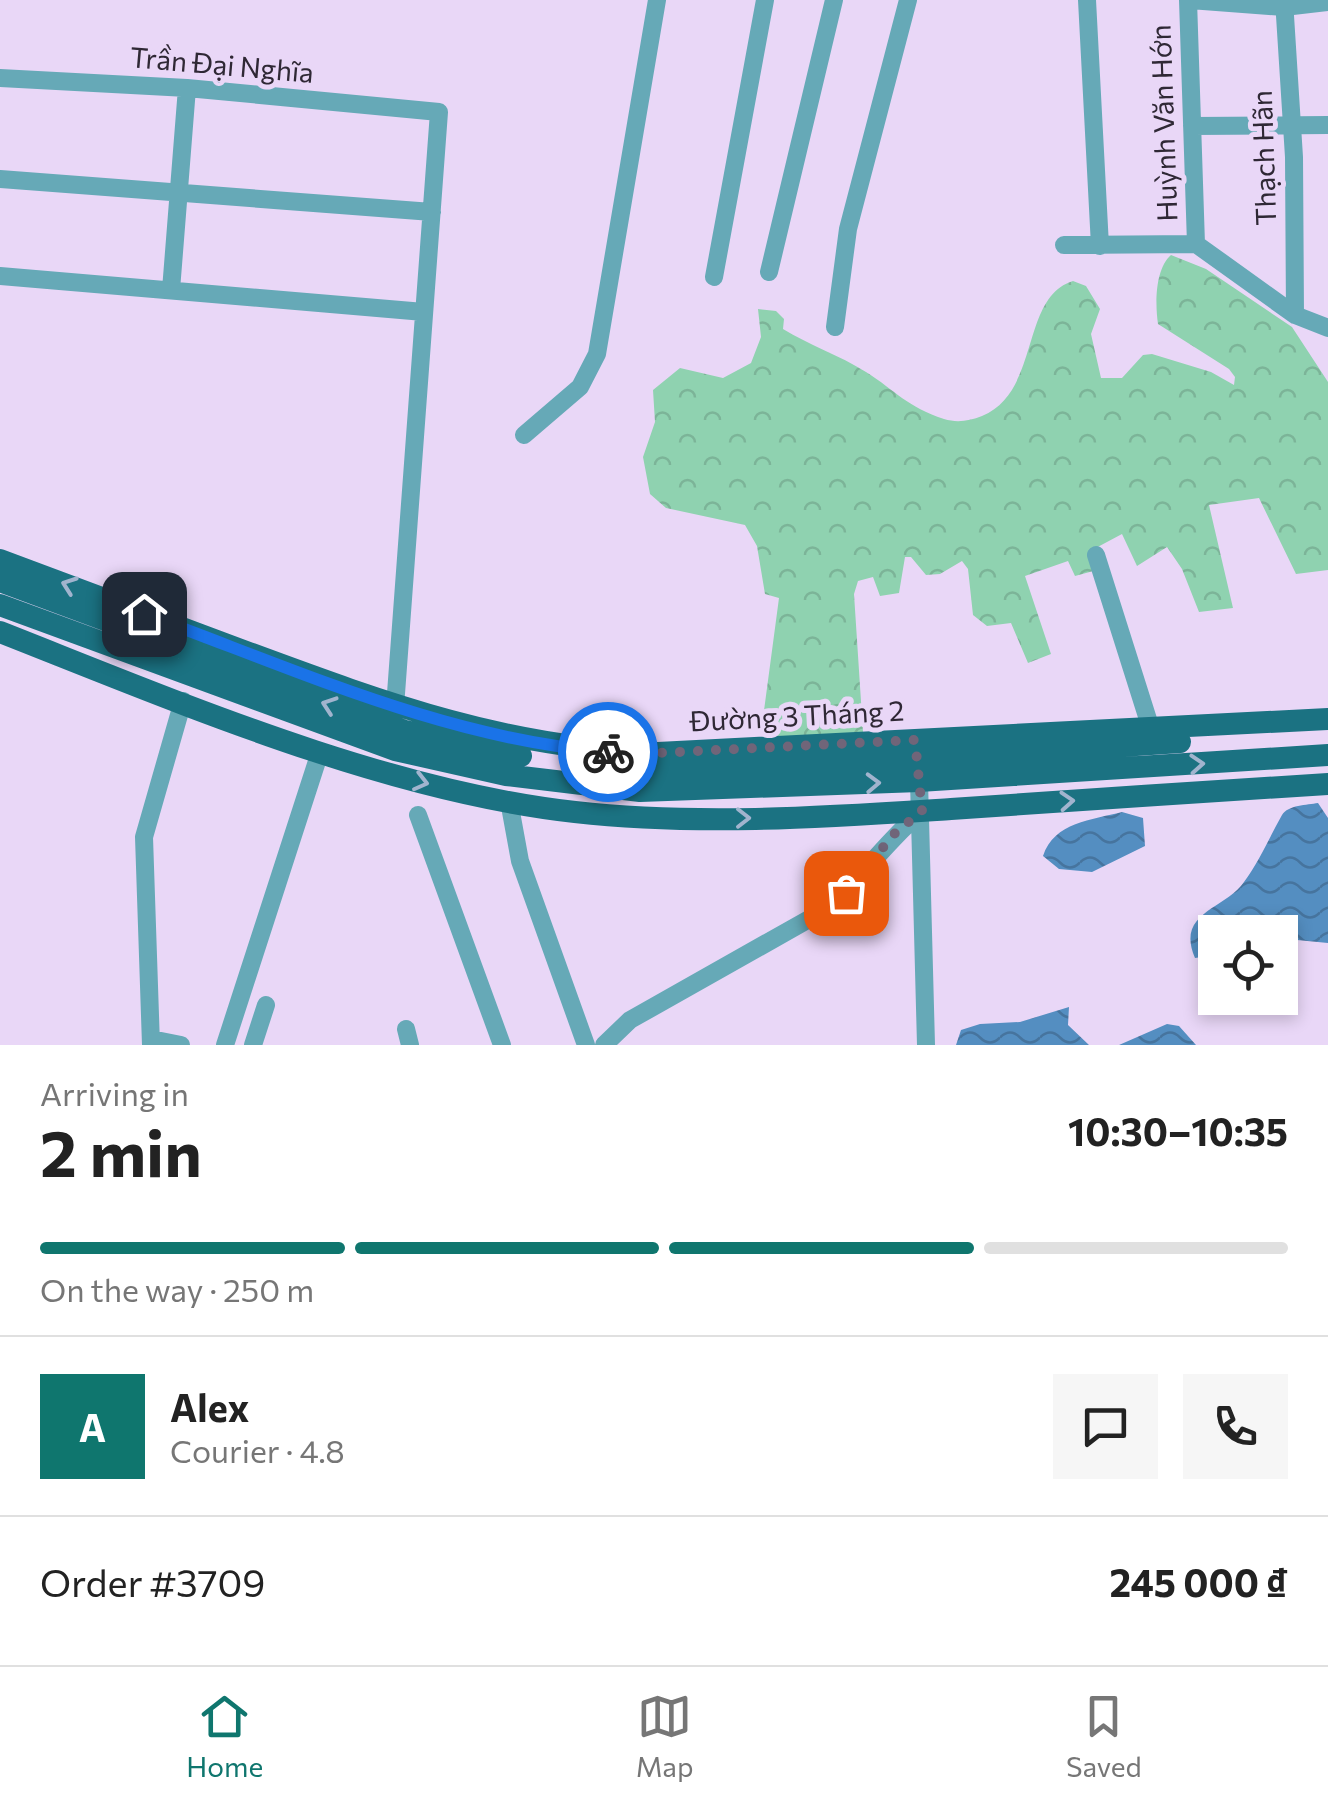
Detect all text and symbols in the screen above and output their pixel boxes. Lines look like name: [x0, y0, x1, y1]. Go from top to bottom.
street label: Huỳnh Văn Hớn: [1143, 24, 1183, 222]
street label: Trần Đại Nghĩa: [129, 39, 315, 89]
street label: Thạch Hãn: [1244, 90, 1282, 226]
pin: [102, 572, 187, 657]
one-way arrow: [61, 577, 78, 597]
icon: home: [117, 587, 172, 642]
street label: Đường 3 Tháng 2: [688, 692, 905, 738]
one-way arrow: [322, 696, 339, 716]
courier: [558, 702, 658, 802]
icon: bike: [581, 725, 636, 780]
one-way arrow: [1190, 753, 1206, 775]
one-way arrow: [412, 770, 429, 791]
one-way arrow: [865, 772, 881, 793]
one-way arrow: [1060, 791, 1076, 812]
one-way arrow: [735, 808, 751, 829]
pin: [804, 851, 889, 936]
icon: bag: [819, 866, 874, 921]
map controls: [1198, 915, 1298, 1015]
button: locate: [1198, 915, 1298, 1015]
text: Arriving in: [40, 1073, 189, 1113]
text: 10:30–10:35: [1068, 1107, 1288, 1154]
text: 2 min: [40, 1111, 202, 1190]
text: On the way · 250 m: [40, 1269, 314, 1309]
button: chat: [1053, 1374, 1158, 1479]
button: phone: [1183, 1374, 1288, 1479]
text: Alex: [170, 1383, 249, 1430]
text: A: [79, 1403, 106, 1450]
text: Courier · 4.8: [170, 1430, 345, 1470]
text: Order #3709: [40, 1558, 265, 1605]
text: 245 000 ₫: [1109, 1558, 1288, 1605]
tab: Home: [186, 1689, 263, 1783]
tab: Map: [636, 1689, 694, 1783]
tab: Saved: [1066, 1689, 1142, 1783]

